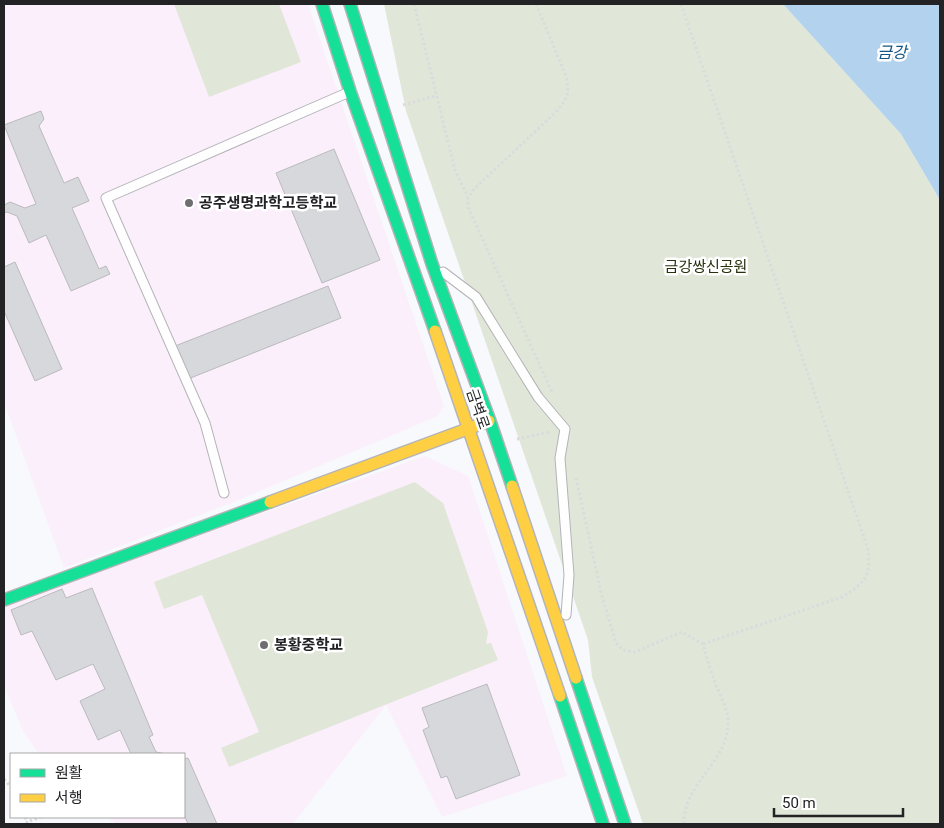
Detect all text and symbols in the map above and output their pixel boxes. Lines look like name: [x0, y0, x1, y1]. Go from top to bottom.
water label: 금강: [877, 43, 909, 62]
place label: 공주생명과학고등학교: [199, 194, 337, 212]
marker: 공주생명과학고등학교: [183, 197, 195, 209]
park label: 금강쌍신공원: [665, 258, 747, 276]
street label: 금벽로: [463, 386, 493, 432]
place label: 봉황중학교: [274, 636, 343, 654]
marker: 봉황중학교: [258, 639, 270, 651]
legend: [10, 753, 185, 818]
text: 원활: [55, 764, 83, 782]
scale bar: [774, 786, 903, 818]
text: 서행: [55, 789, 83, 807]
text: 50 m: [782, 794, 816, 812]

